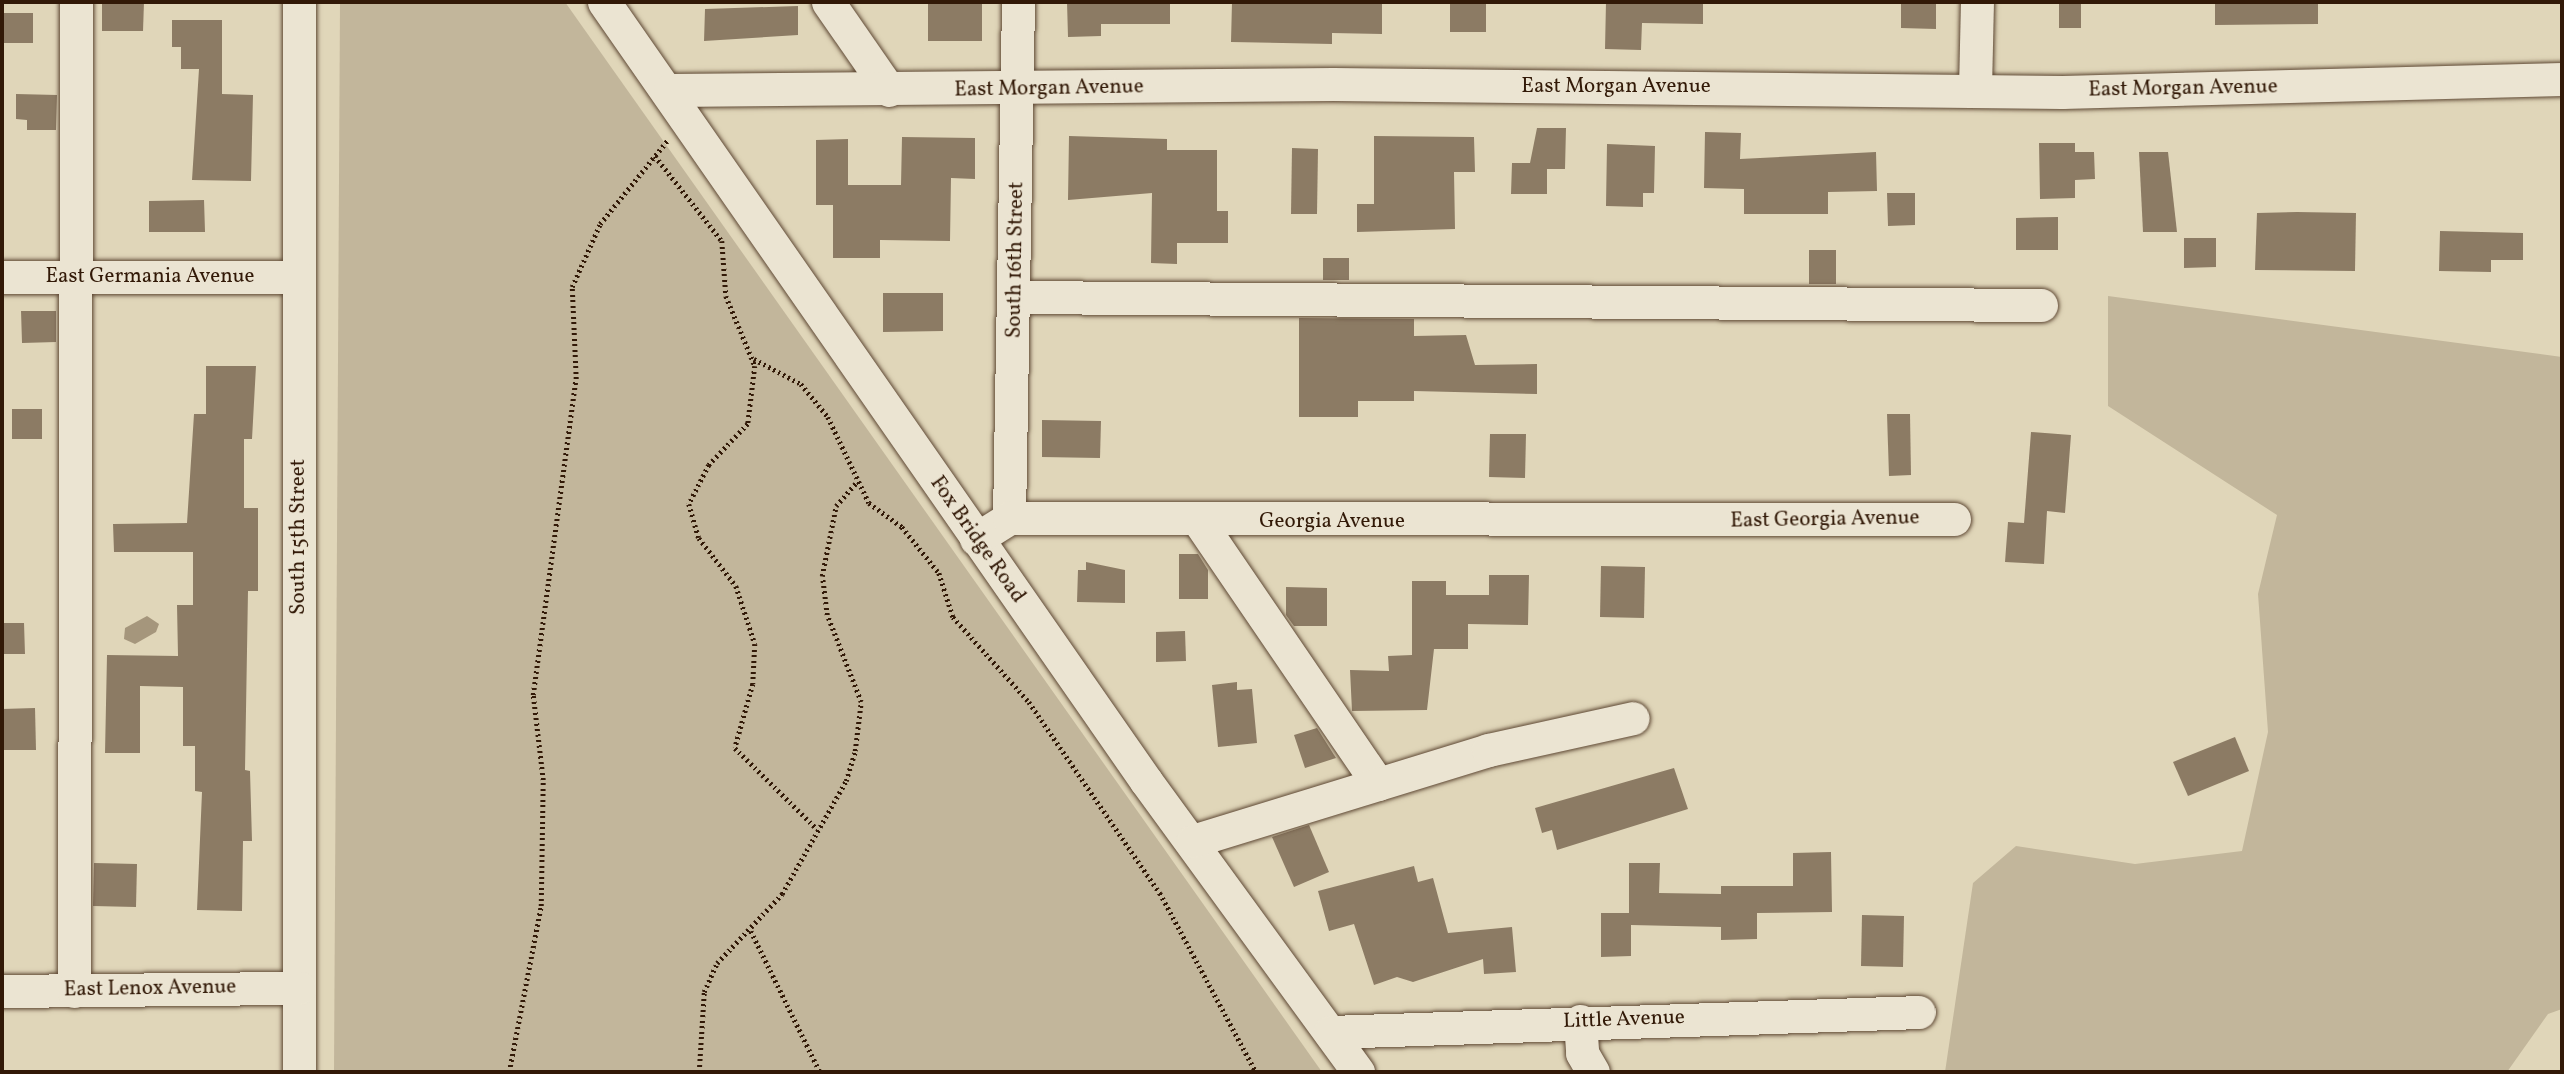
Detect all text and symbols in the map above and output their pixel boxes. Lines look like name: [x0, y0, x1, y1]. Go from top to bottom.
street label: East Morgan Avenue: [1521, 74, 1711, 100]
street label: East Morgan Avenue: [954, 75, 1144, 103]
street label: East Morgan Avenue: [2088, 75, 2278, 103]
street label: South 16th Street: [1002, 181, 1030, 339]
street label: East Germania Avenue: [46, 264, 254, 290]
street label: South 15th Street: [286, 459, 312, 615]
street label: Fox Bridge Road: [924, 472, 1030, 608]
street label: East Georgia Avenue: [1730, 506, 1920, 534]
street label: Georgia Avenue: [1259, 509, 1405, 535]
street label: East Lenox Avenue: [64, 975, 236, 1003]
street label: Little Avenue: [1563, 1005, 1685, 1035]

